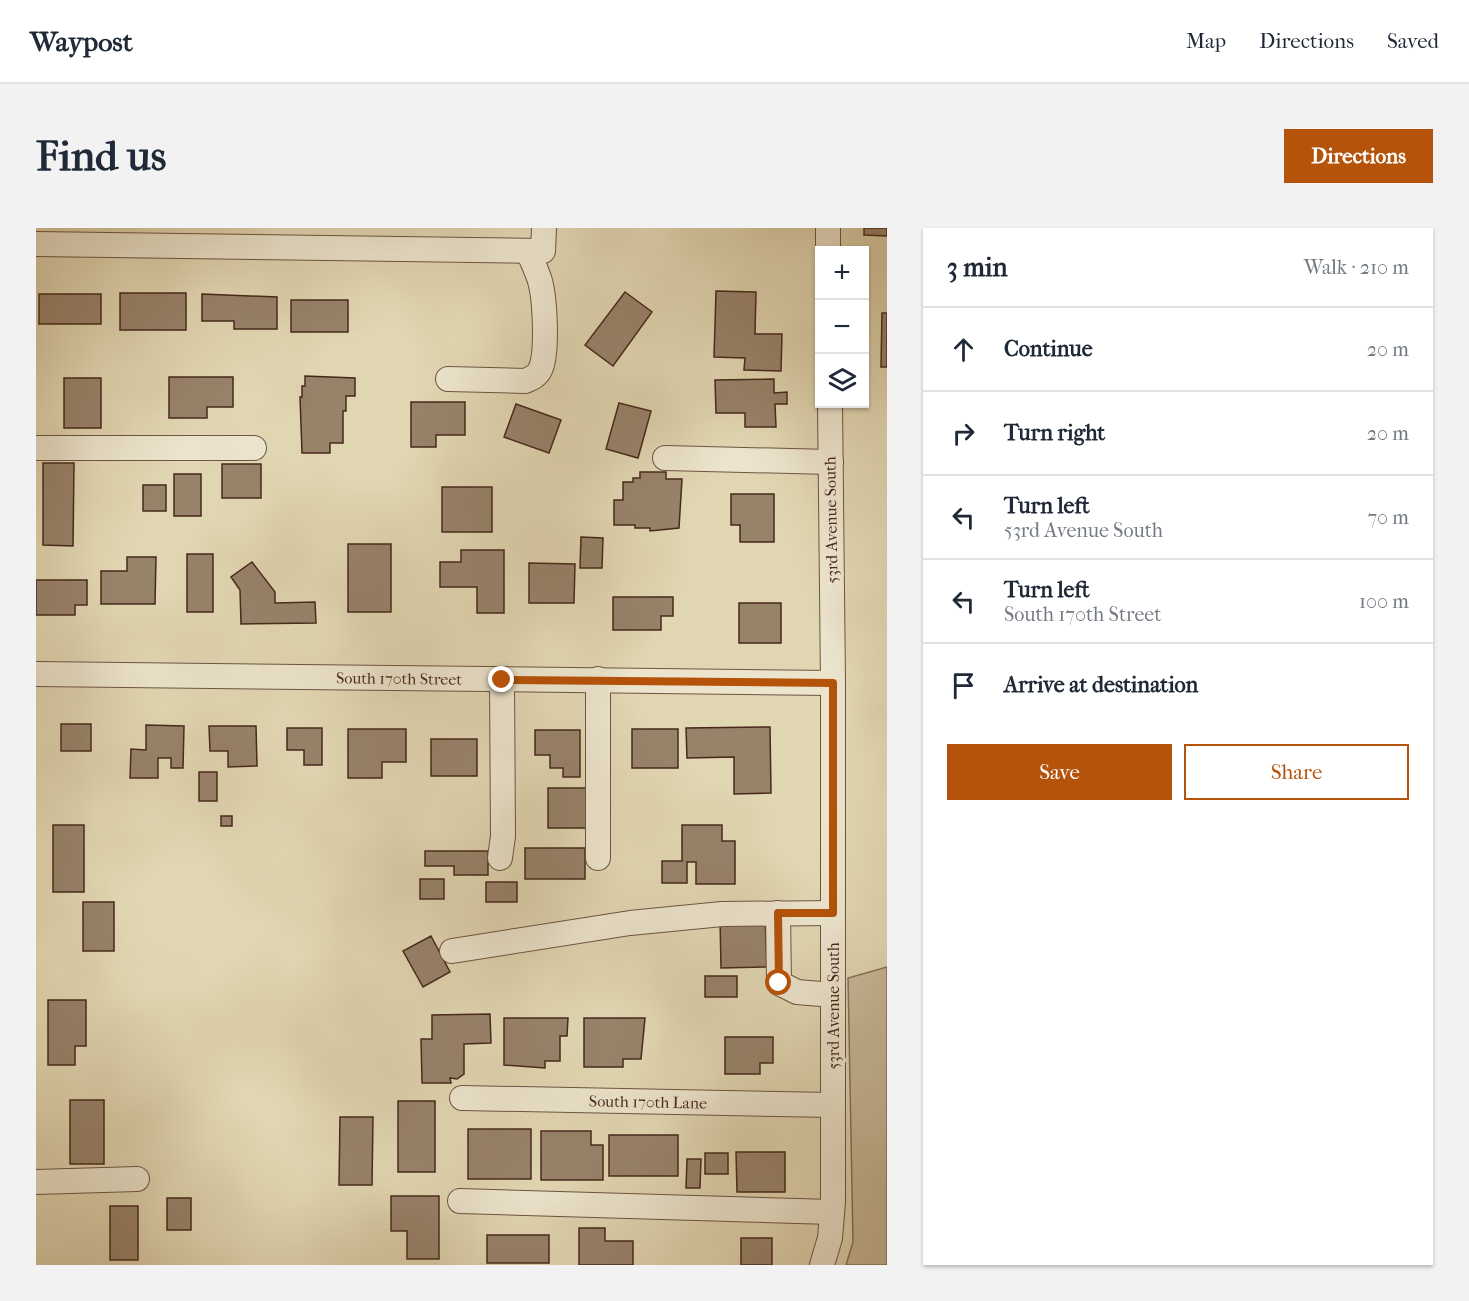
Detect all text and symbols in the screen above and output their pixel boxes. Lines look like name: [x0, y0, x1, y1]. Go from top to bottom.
text: Waypost: [30, 25, 133, 58]
text: Map: [1186, 29, 1226, 53]
text: Directions: [1259, 29, 1354, 53]
text: Saved: [1387, 29, 1439, 53]
button: Directions: [1284, 129, 1433, 183]
text: Find us: [36, 132, 166, 181]
map controls: [815, 246, 869, 408]
button: +: [815, 246, 869, 300]
text: 3 min: [947, 252, 1008, 283]
text: Walk · 210 m: [1304, 256, 1409, 279]
button: −: [815, 300, 869, 354]
icon: ahead: [947, 333, 980, 366]
text: Continue: [1004, 336, 1093, 362]
text: 20 m: [1367, 338, 1409, 361]
button: layers: [815, 354, 869, 408]
icon: right: [947, 417, 980, 450]
text: Turn right: [1004, 420, 1105, 446]
text: 20 m: [1367, 422, 1409, 445]
street label: 53rd Avenue South: [820, 456, 842, 584]
text: Turn left: [1004, 493, 1090, 519]
icon: left: [947, 501, 980, 534]
text: 70 m: [1367, 506, 1409, 529]
text: 53rd Avenue South: [1004, 519, 1163, 542]
text: Turn left: [1004, 577, 1090, 603]
icon: left: [947, 585, 980, 618]
text: 100 m: [1359, 590, 1409, 613]
text: South 170th Street: [1004, 603, 1161, 626]
route end: [488, 666, 514, 692]
street label: South 170th Street: [336, 668, 462, 688]
icon: arrive: [947, 669, 980, 702]
text: Arrive at destination: [1004, 672, 1198, 698]
button: Save: [947, 744, 1172, 800]
button: Share: [1184, 744, 1409, 800]
street label: 53rd Avenue South: [824, 942, 843, 1070]
route start: [765, 969, 791, 995]
street label: South 170th Lane: [589, 1091, 707, 1112]

